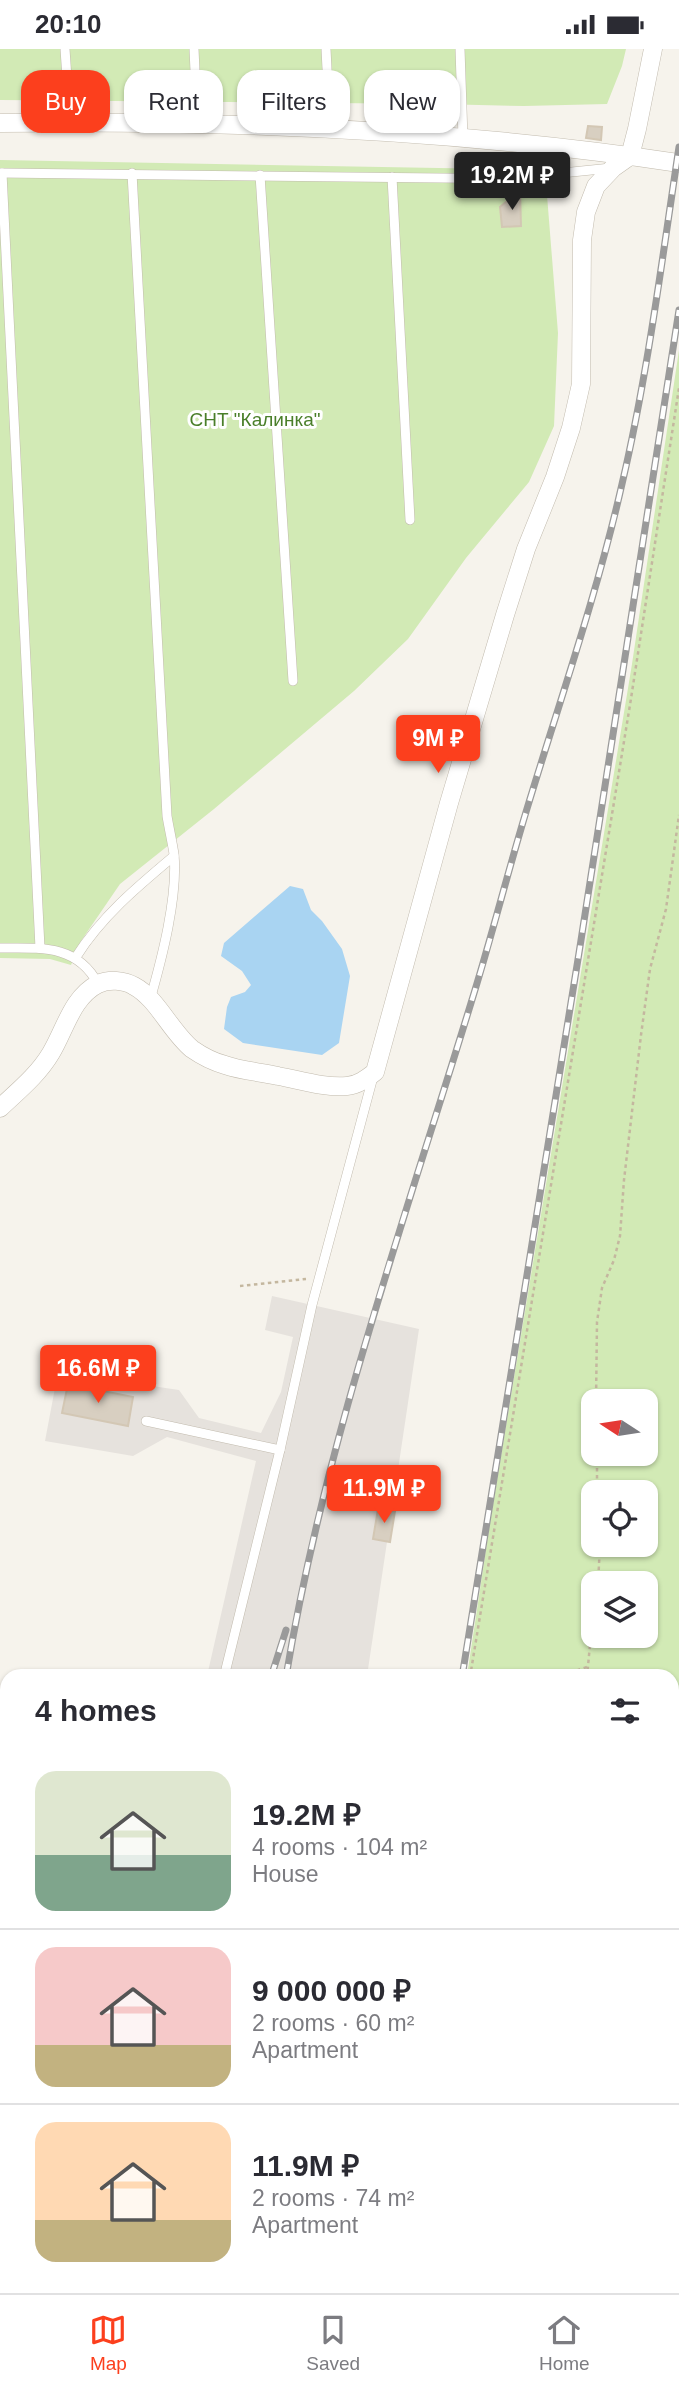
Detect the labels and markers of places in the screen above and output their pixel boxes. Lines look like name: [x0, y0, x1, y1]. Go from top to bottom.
pin: 19.2M ₽: [447, 153, 577, 212]
pin: 9M ₽: [397, 715, 479, 775]
pin: 16.6M ₽: [33, 1345, 163, 1405]
pin: 11.9M ₽: [319, 1465, 449, 1525]

